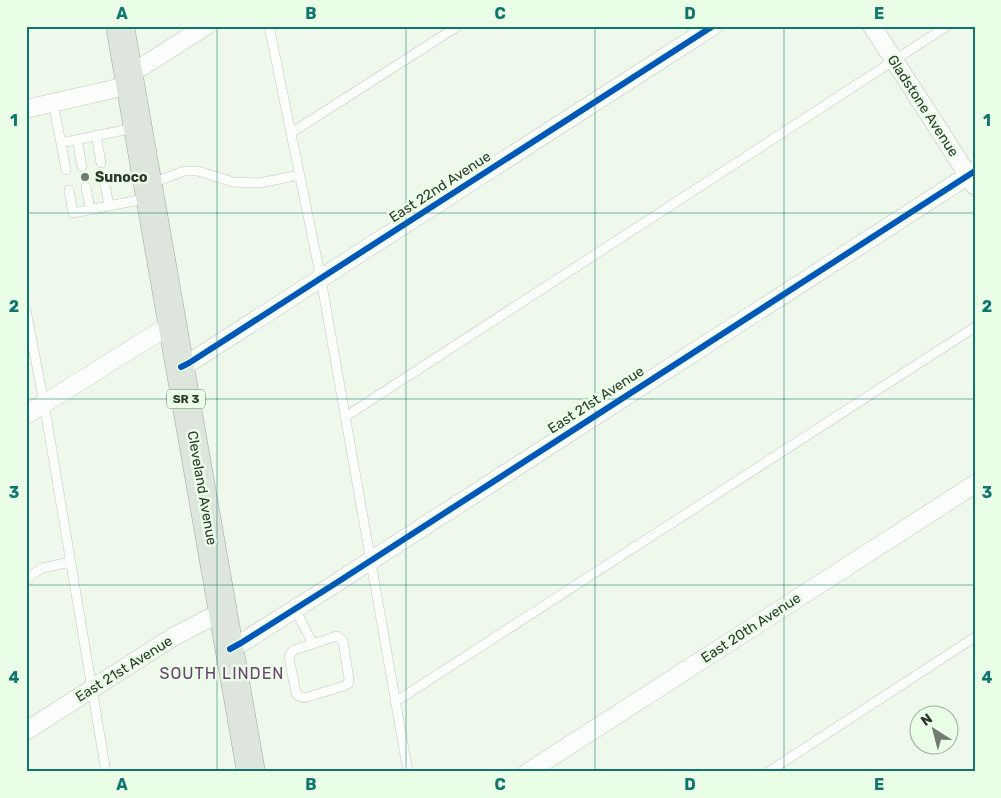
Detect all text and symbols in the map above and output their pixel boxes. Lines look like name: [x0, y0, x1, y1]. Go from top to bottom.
text: A: [116, 4, 128, 23]
text: B: [305, 4, 317, 23]
text: C: [494, 4, 506, 23]
text: D: [684, 4, 696, 23]
text: E: [874, 4, 884, 23]
street label: Gladstone Avenue: [884, 52, 962, 160]
text: 1: [10, 111, 18, 130]
text: 1: [983, 111, 991, 130]
street label: East 22nd Avenue: [386, 148, 494, 226]
place label: Sunoco: [95, 169, 148, 186]
marker: Sunoco: [79, 171, 91, 183]
text: 2: [9, 297, 19, 316]
text: 2: [982, 297, 992, 316]
street label: East 21st Avenue: [545, 363, 647, 437]
road number: SR 3: [167, 389, 205, 408]
street label: Cleveland Avenue: [184, 430, 220, 547]
text: 3: [9, 483, 19, 502]
text: 3: [982, 483, 992, 502]
street label: East 20th Avenue: [698, 589, 804, 667]
street label: East 21st Avenue: [72, 632, 176, 706]
district label: SOUTH LINDEN: [160, 664, 284, 683]
text: 4: [9, 668, 20, 687]
text: 4: [982, 668, 993, 687]
north arrow: [908, 706, 958, 756]
text: N: [918, 710, 936, 730]
text: A: [116, 775, 128, 794]
text: B: [305, 775, 317, 794]
text: C: [494, 775, 506, 794]
text: D: [684, 775, 696, 794]
text: E: [874, 775, 884, 794]

